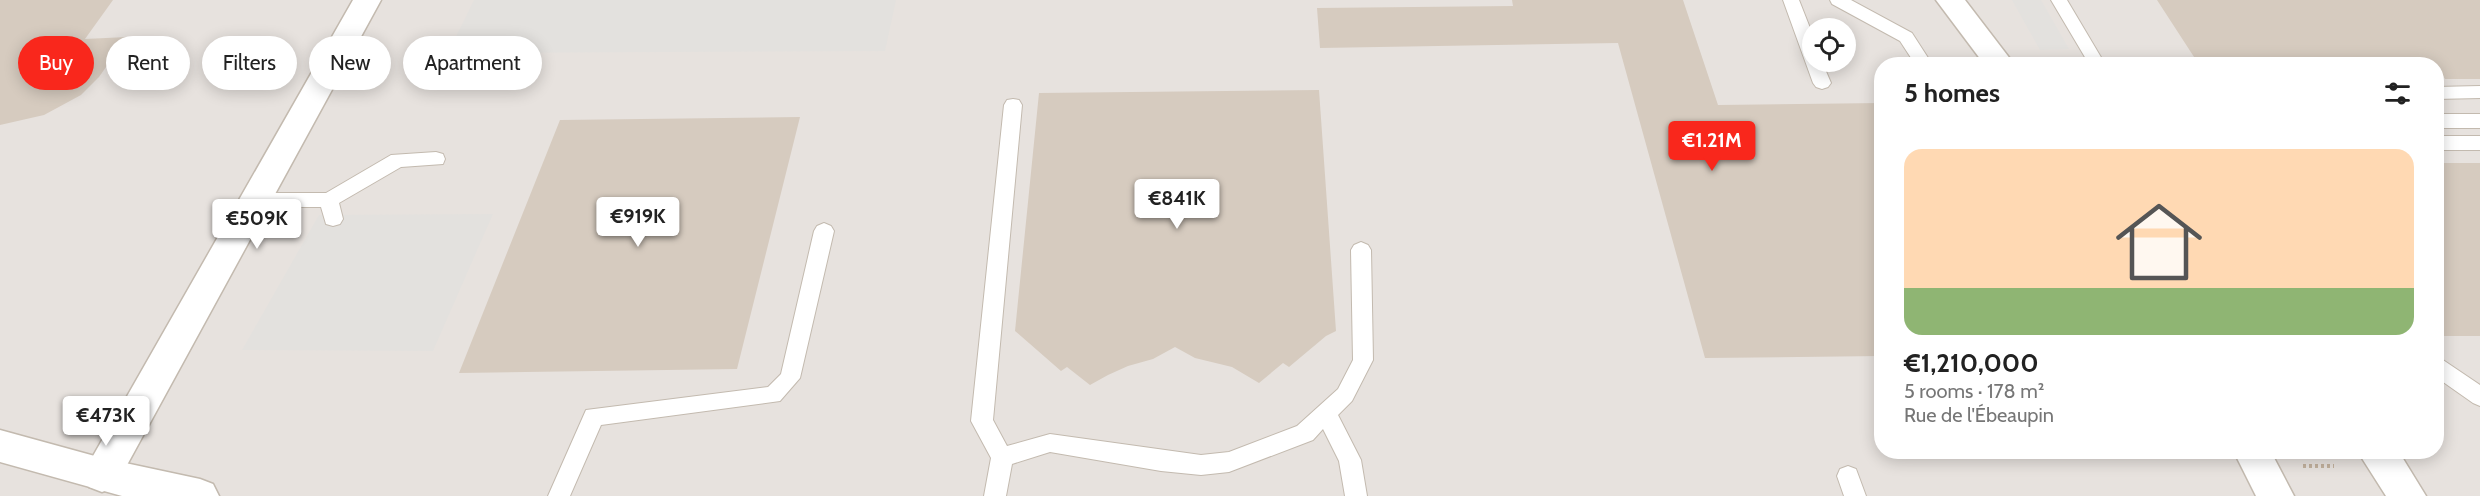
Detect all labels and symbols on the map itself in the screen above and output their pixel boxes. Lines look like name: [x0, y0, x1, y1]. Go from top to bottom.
pin: €1.21M: [1663, 121, 1761, 172]
pin: €841K: [1135, 179, 1219, 230]
pin: €919K: [596, 197, 680, 248]
pin: €509K: [215, 199, 299, 250]
pin: €473K: [64, 396, 148, 447]

